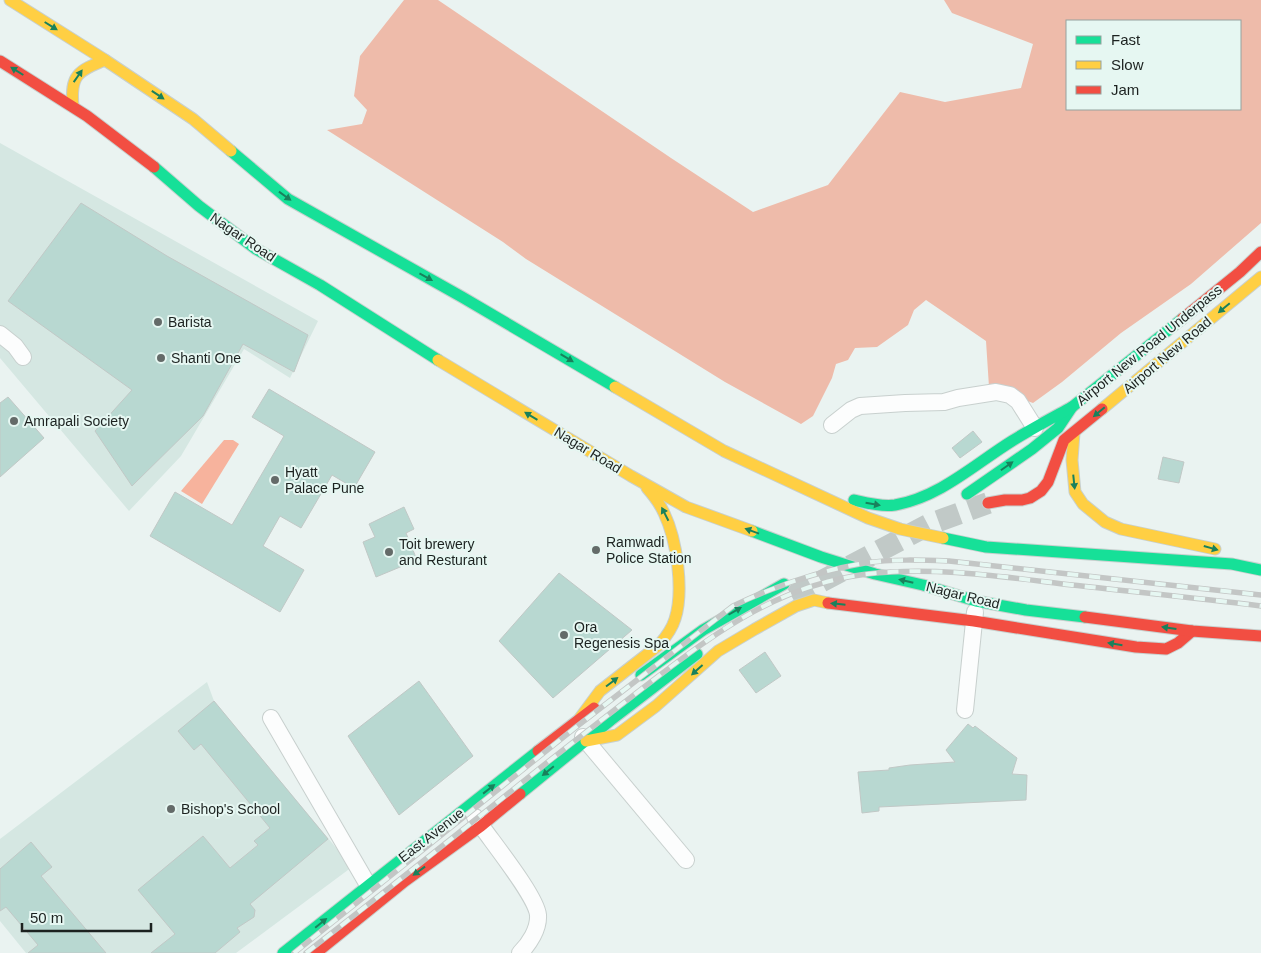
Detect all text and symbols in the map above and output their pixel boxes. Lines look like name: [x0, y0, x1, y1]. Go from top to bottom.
legend: [1066, 20, 1241, 110]
one-way arrow: [45, 21, 58, 31]
text: Fast: [1111, 31, 1141, 48]
text: Slow: [1111, 56, 1144, 73]
one-way arrow: [10, 67, 23, 76]
one-way arrow: [73, 69, 83, 83]
text: Jam: [1111, 81, 1139, 98]
one-way arrow: [151, 91, 165, 100]
one-way arrow: [278, 191, 292, 201]
street label: Nagar Road: [207, 209, 279, 265]
one-way arrow: [420, 272, 433, 281]
street label: Airport New Road Underpass: [1073, 281, 1225, 409]
one-way arrow: [1217, 303, 1230, 314]
street label: Airport New Road: [1119, 313, 1215, 397]
place label: Barista: [168, 314, 212, 330]
marker: Barista: [152, 316, 164, 328]
place label: Shanti One: [171, 350, 241, 366]
marker: Shanti One: [155, 352, 167, 364]
one-way arrow: [560, 354, 573, 363]
one-way arrow: [1093, 406, 1105, 418]
one-way arrow: [525, 411, 538, 420]
place label: Amrapali Society: [24, 413, 129, 429]
marker: Amrapali Society: [8, 415, 20, 427]
street label: Nagar Road: [552, 424, 624, 476]
one-way arrow: [1000, 461, 1014, 471]
place label: Hyatt Palace Pune: [285, 464, 365, 496]
marker: Hyatt Palace Pune: [269, 474, 281, 486]
one-way arrow: [1070, 474, 1078, 490]
one-way arrow: [865, 500, 881, 508]
one-way arrow: [661, 507, 669, 521]
one-way arrow: [744, 527, 759, 535]
place label: Ramwadi Police Station: [606, 534, 692, 566]
place label: Toit brewery and Resturant: [399, 536, 487, 568]
marker: Ramwadi Police Station: [590, 544, 602, 556]
one-way arrow: [1203, 544, 1218, 552]
marker: Toit brewery and Resturant: [383, 546, 395, 558]
one-way arrow: [899, 577, 914, 585]
street label: Nagar Road: [924, 578, 1002, 612]
one-way arrow: [830, 600, 846, 608]
one-way arrow: [729, 607, 742, 616]
place label: Ora Regenesis Spa: [574, 619, 669, 651]
one-way arrow: [1161, 623, 1177, 631]
marker: Ora Regenesis Spa: [558, 629, 570, 641]
one-way arrow: [1106, 640, 1122, 648]
one-way arrow: [691, 664, 703, 676]
one-way arrow: [605, 677, 619, 687]
one-way arrow: [541, 766, 554, 777]
one-way arrow: [482, 783, 495, 794]
place label: Bishop's School: [181, 801, 280, 817]
marker: Bishop's School: [165, 803, 177, 815]
street label: East Avenue: [395, 804, 467, 865]
one-way arrow: [412, 866, 426, 876]
scale bar: [22, 900, 151, 932]
text: 50 m: [30, 909, 63, 926]
one-way arrow: [314, 917, 327, 928]

